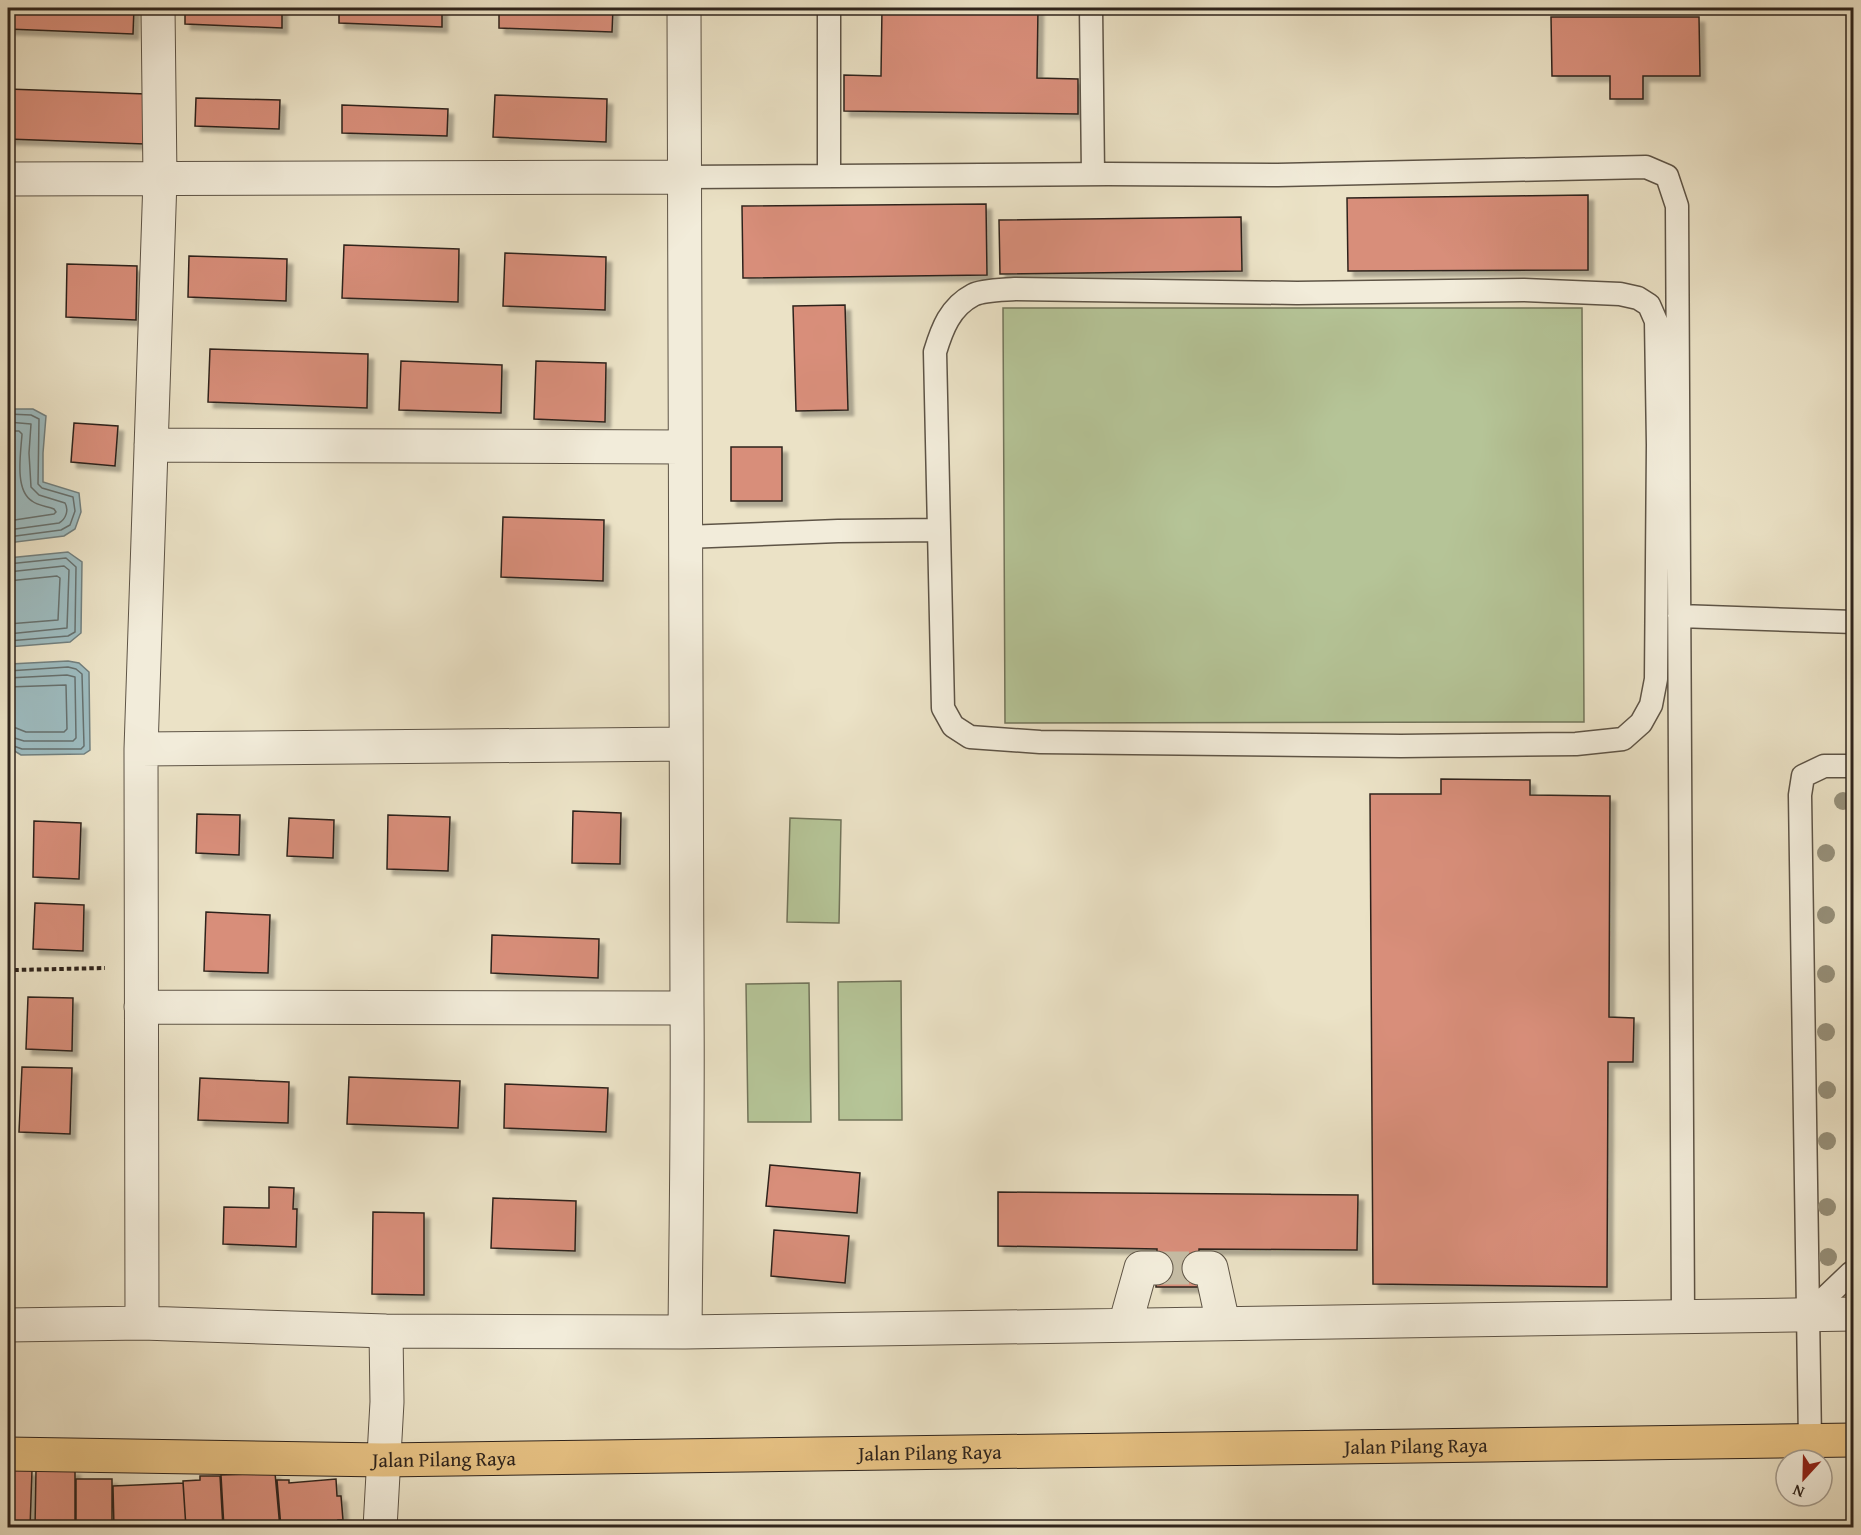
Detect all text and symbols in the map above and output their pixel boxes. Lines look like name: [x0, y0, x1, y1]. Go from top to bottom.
street label: Jalan Pilang Raya: [1341, 1430, 1488, 1461]
street label: Jalan Pilang Raya: [855, 1437, 1002, 1468]
street label: Jalan Pilang Raya: [369, 1443, 516, 1474]
north arrow: [1774, 1448, 1834, 1508]
text: N: [1789, 1479, 1808, 1505]

